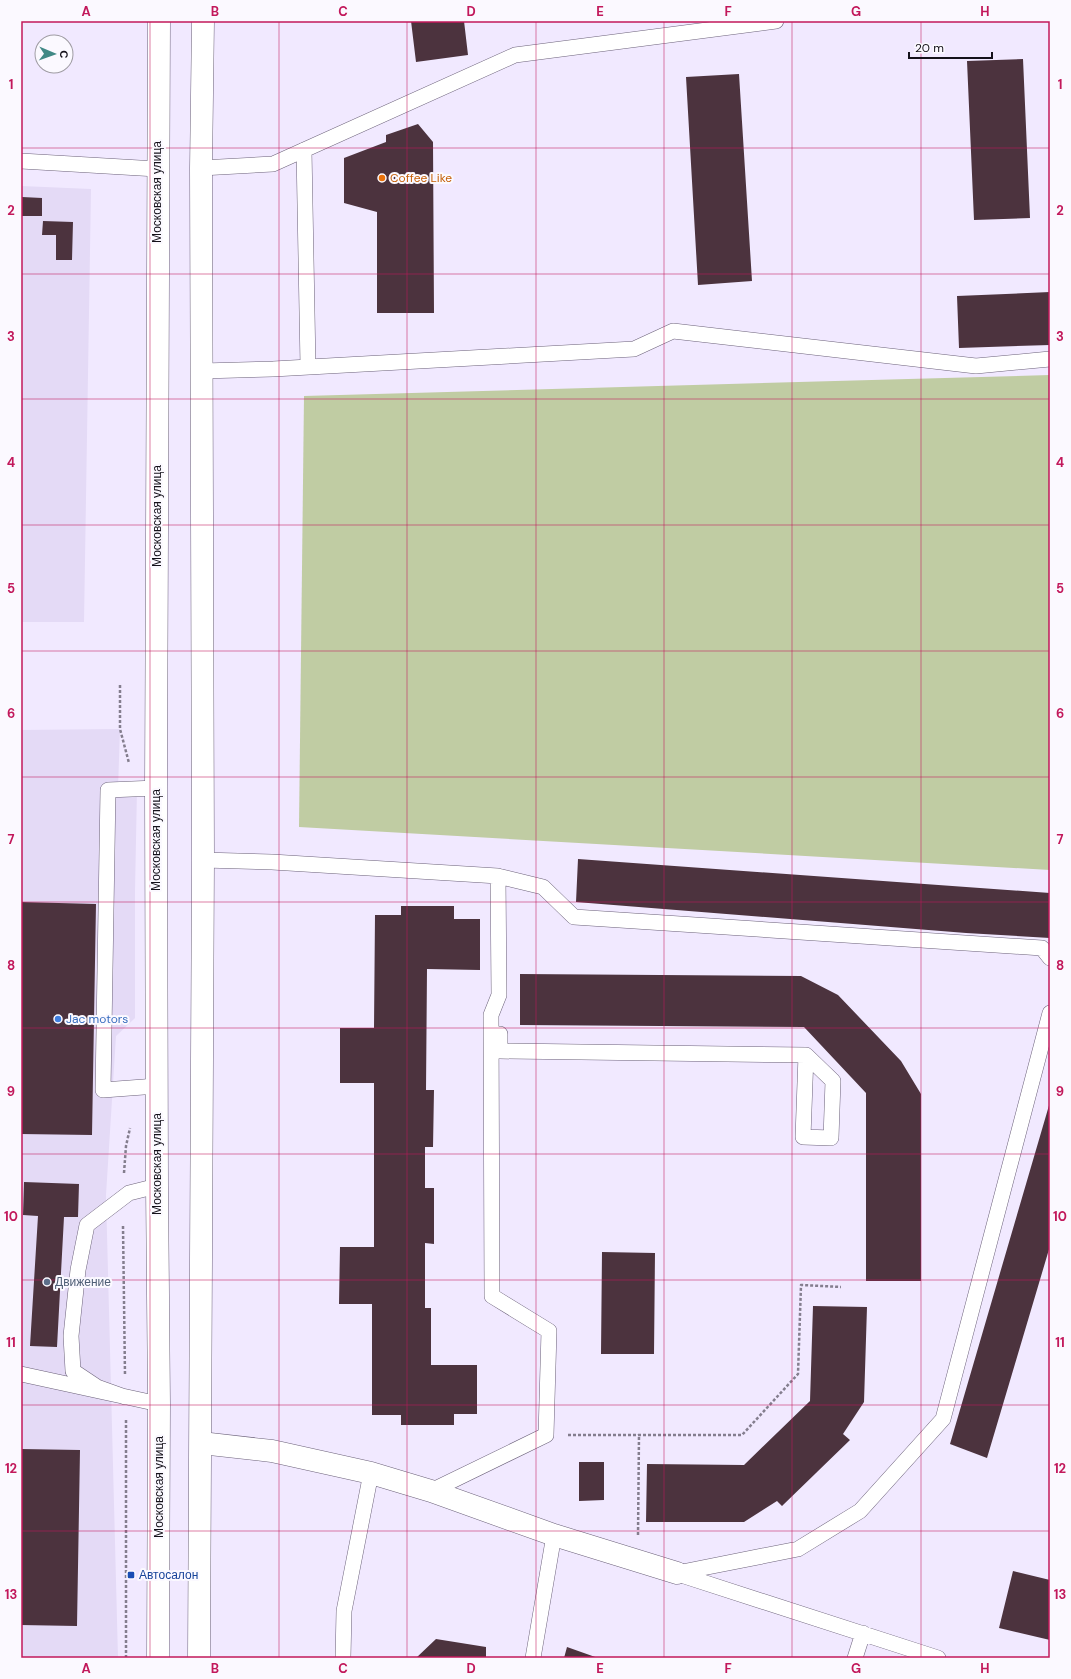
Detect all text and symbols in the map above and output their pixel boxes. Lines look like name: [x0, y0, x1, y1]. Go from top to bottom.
text: A: [81, 3, 91, 20]
text: B: [211, 3, 219, 20]
text: C: [338, 3, 348, 20]
text: D: [466, 3, 476, 20]
text: E: [596, 3, 604, 20]
text: F: [724, 3, 732, 20]
text: G: [851, 3, 861, 20]
text: H: [980, 3, 990, 20]
north arrow: [34, 34, 74, 74]
scale bar: [909, 34, 992, 60]
text: 20 m: [915, 40, 944, 56]
text: С: [57, 50, 71, 59]
text: 1: [9, 76, 13, 93]
text: 1: [1058, 76, 1062, 93]
street label: Московская улица: [149, 141, 165, 243]
place label: Coffee Like: [390, 170, 452, 186]
marker: Coffee Like: [377, 173, 387, 183]
text: 2: [7, 202, 15, 219]
text: 2: [1056, 202, 1064, 219]
text: 3: [7, 328, 15, 345]
text: 3: [1056, 328, 1064, 345]
text: 4: [7, 454, 15, 471]
text: 4: [1056, 454, 1064, 471]
street label: Московская улица: [149, 465, 165, 567]
text: 5: [7, 580, 15, 597]
text: 5: [1056, 580, 1064, 597]
text: 6: [7, 705, 15, 722]
text: 6: [1056, 705, 1064, 722]
street label: Московская улица: [148, 789, 164, 891]
text: 7: [8, 831, 15, 848]
text: 7: [1057, 831, 1064, 848]
text: 8: [7, 957, 15, 974]
text: 8: [1056, 957, 1064, 974]
place label: Jac motors: [66, 1011, 128, 1027]
marker: Jac motors: [53, 1014, 63, 1024]
text: 9: [7, 1083, 15, 1100]
text: 9: [1056, 1083, 1064, 1100]
street label: Московская улица: [149, 1113, 165, 1215]
text: 10: [4, 1208, 18, 1225]
text: 10: [1053, 1208, 1067, 1225]
place label: Движение: [55, 1274, 111, 1290]
marker: Движение: [42, 1277, 52, 1287]
text: 11: [6, 1334, 16, 1351]
text: 11: [1055, 1334, 1065, 1351]
street label: Московская улица: [151, 1436, 167, 1538]
text: 12: [5, 1460, 17, 1477]
text: 12: [1054, 1460, 1066, 1477]
place label: Автосалон: [139, 1567, 198, 1583]
marker: Автосалон: [126, 1570, 136, 1580]
text: 13: [5, 1586, 17, 1603]
text: 13: [1054, 1586, 1066, 1603]
text: A: [81, 1660, 91, 1677]
text: B: [211, 1660, 219, 1677]
text: C: [338, 1660, 348, 1677]
text: D: [466, 1660, 476, 1677]
text: E: [596, 1660, 604, 1677]
text: F: [724, 1660, 732, 1677]
text: G: [851, 1660, 861, 1677]
text: H: [980, 1660, 990, 1677]

